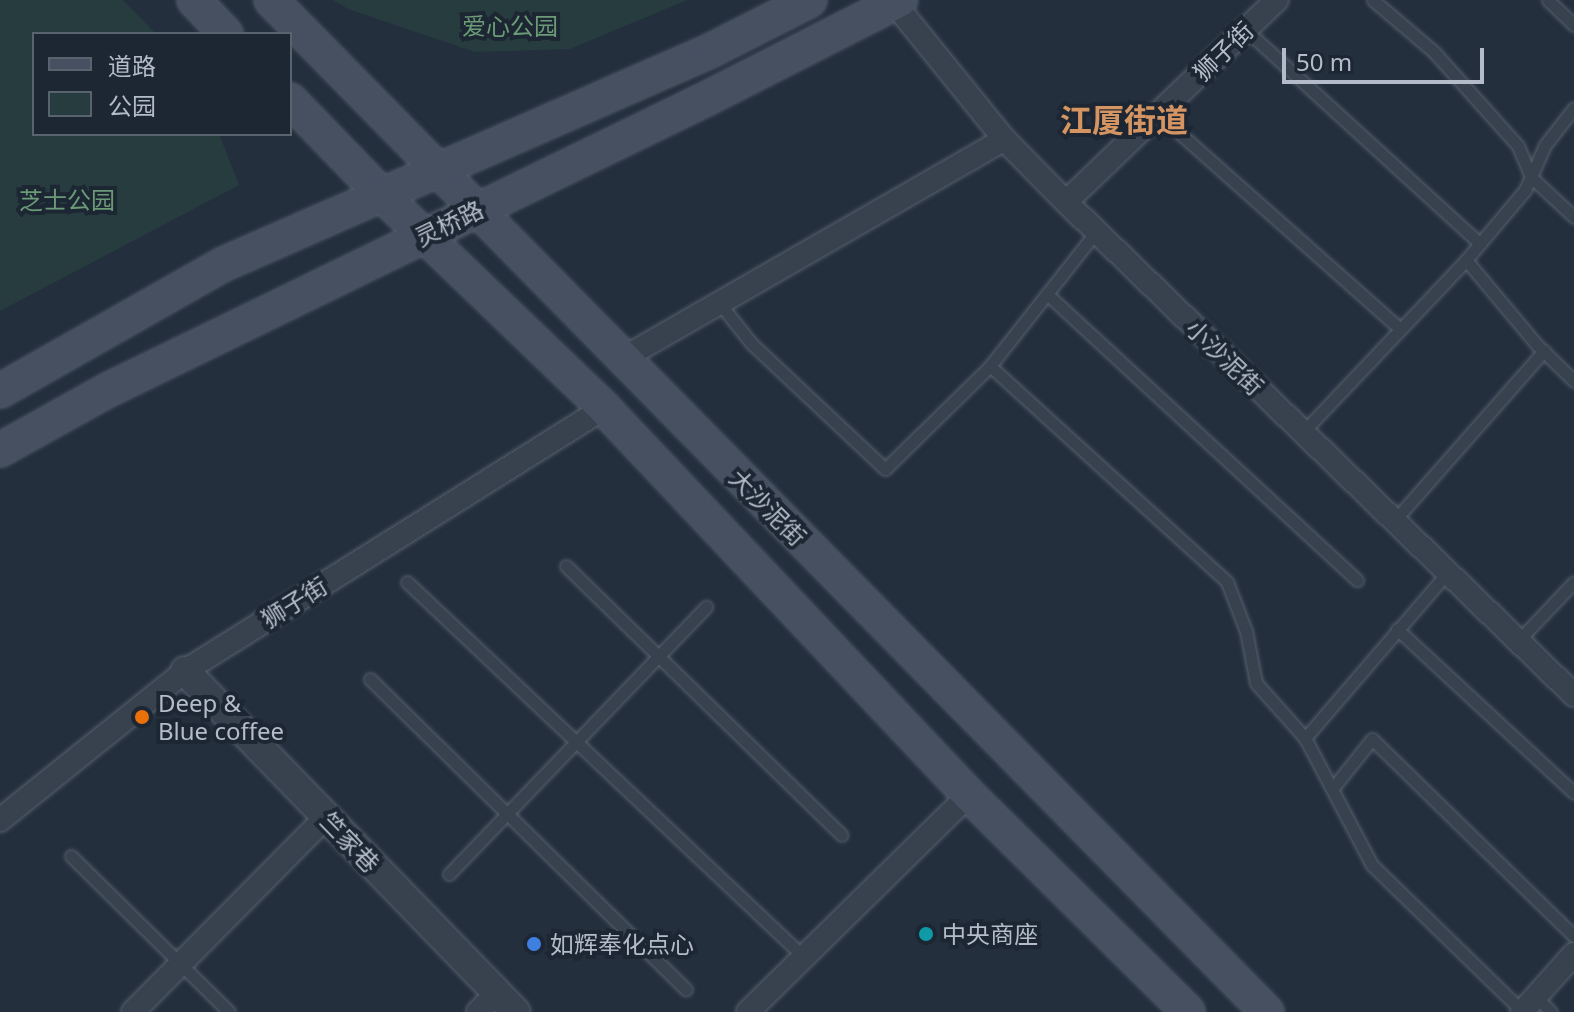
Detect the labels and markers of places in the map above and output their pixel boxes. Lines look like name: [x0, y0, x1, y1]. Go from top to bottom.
place label: Deep & Blue coffee: [158, 689, 284, 745]
marker: Deep & Blue coffee: [133, 708, 151, 726]
place label: 中央商座: [942, 920, 1038, 948]
marker: 中央商座: [917, 925, 935, 943]
place label: 如辉奉化点心: [550, 930, 694, 958]
marker: 如辉奉化点心: [525, 935, 543, 953]

